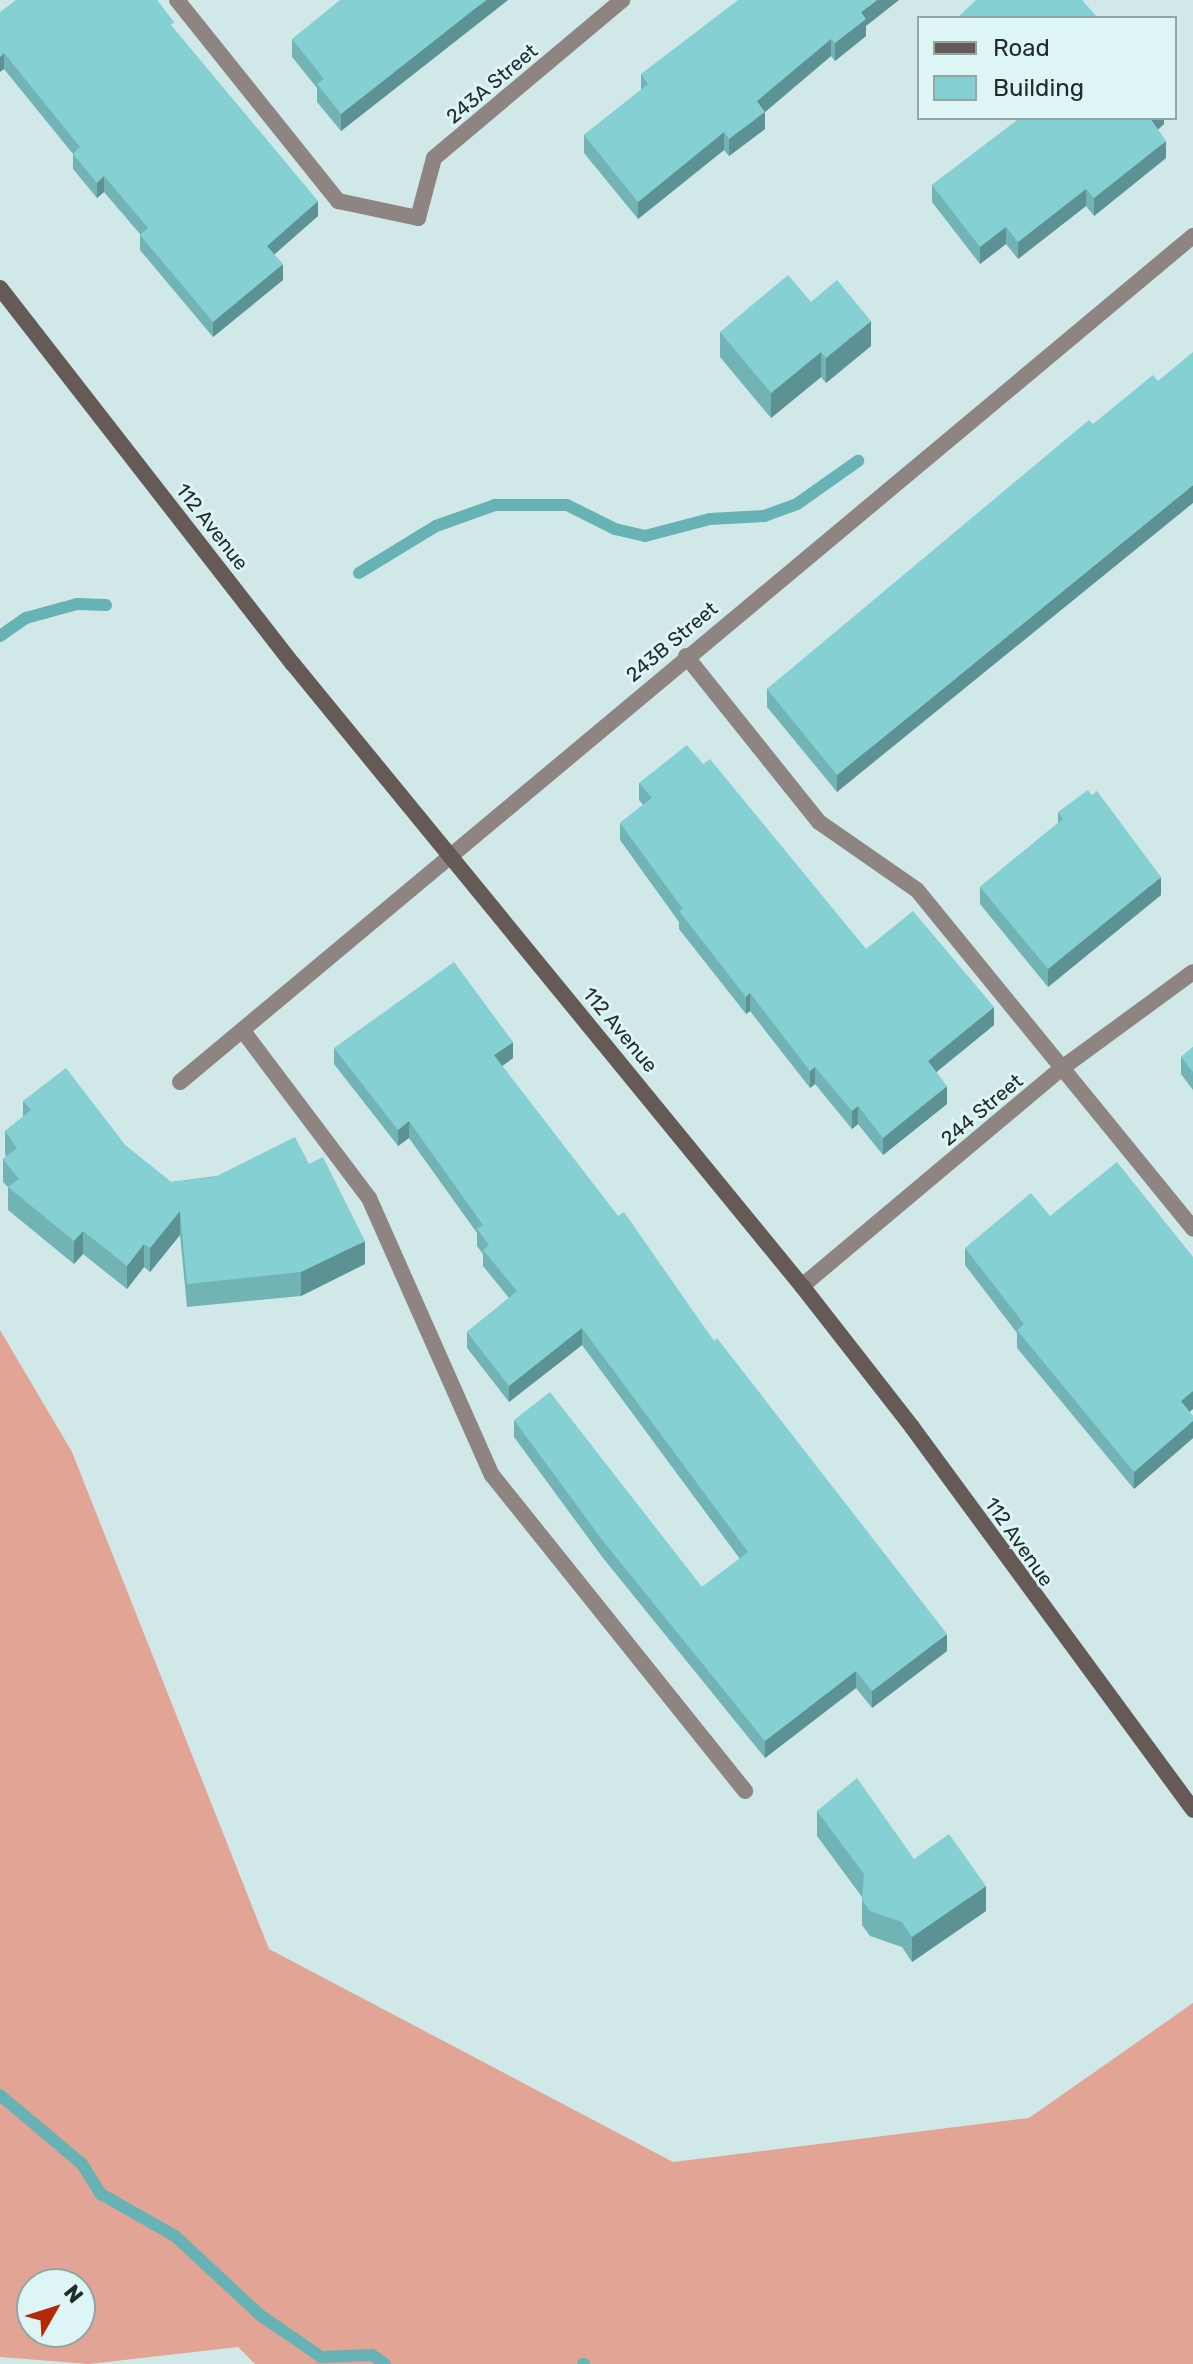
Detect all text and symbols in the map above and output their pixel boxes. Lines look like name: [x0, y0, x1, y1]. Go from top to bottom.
legend: [917, 16, 1177, 120]
text: Road: [993, 34, 1050, 62]
street label: 243A Street: [441, 39, 543, 129]
text: Building: [993, 74, 1084, 102]
street label: 112 Avenue: [171, 479, 253, 575]
street label: 243B Street: [621, 597, 723, 687]
street label: 112 Avenue: [577, 983, 663, 1077]
street label: 244 Street: [936, 1069, 1028, 1151]
street label: 112 Avenue: [979, 1493, 1059, 1591]
north arrow: [16, 2268, 96, 2348]
text: N: [58, 2279, 89, 2308]

